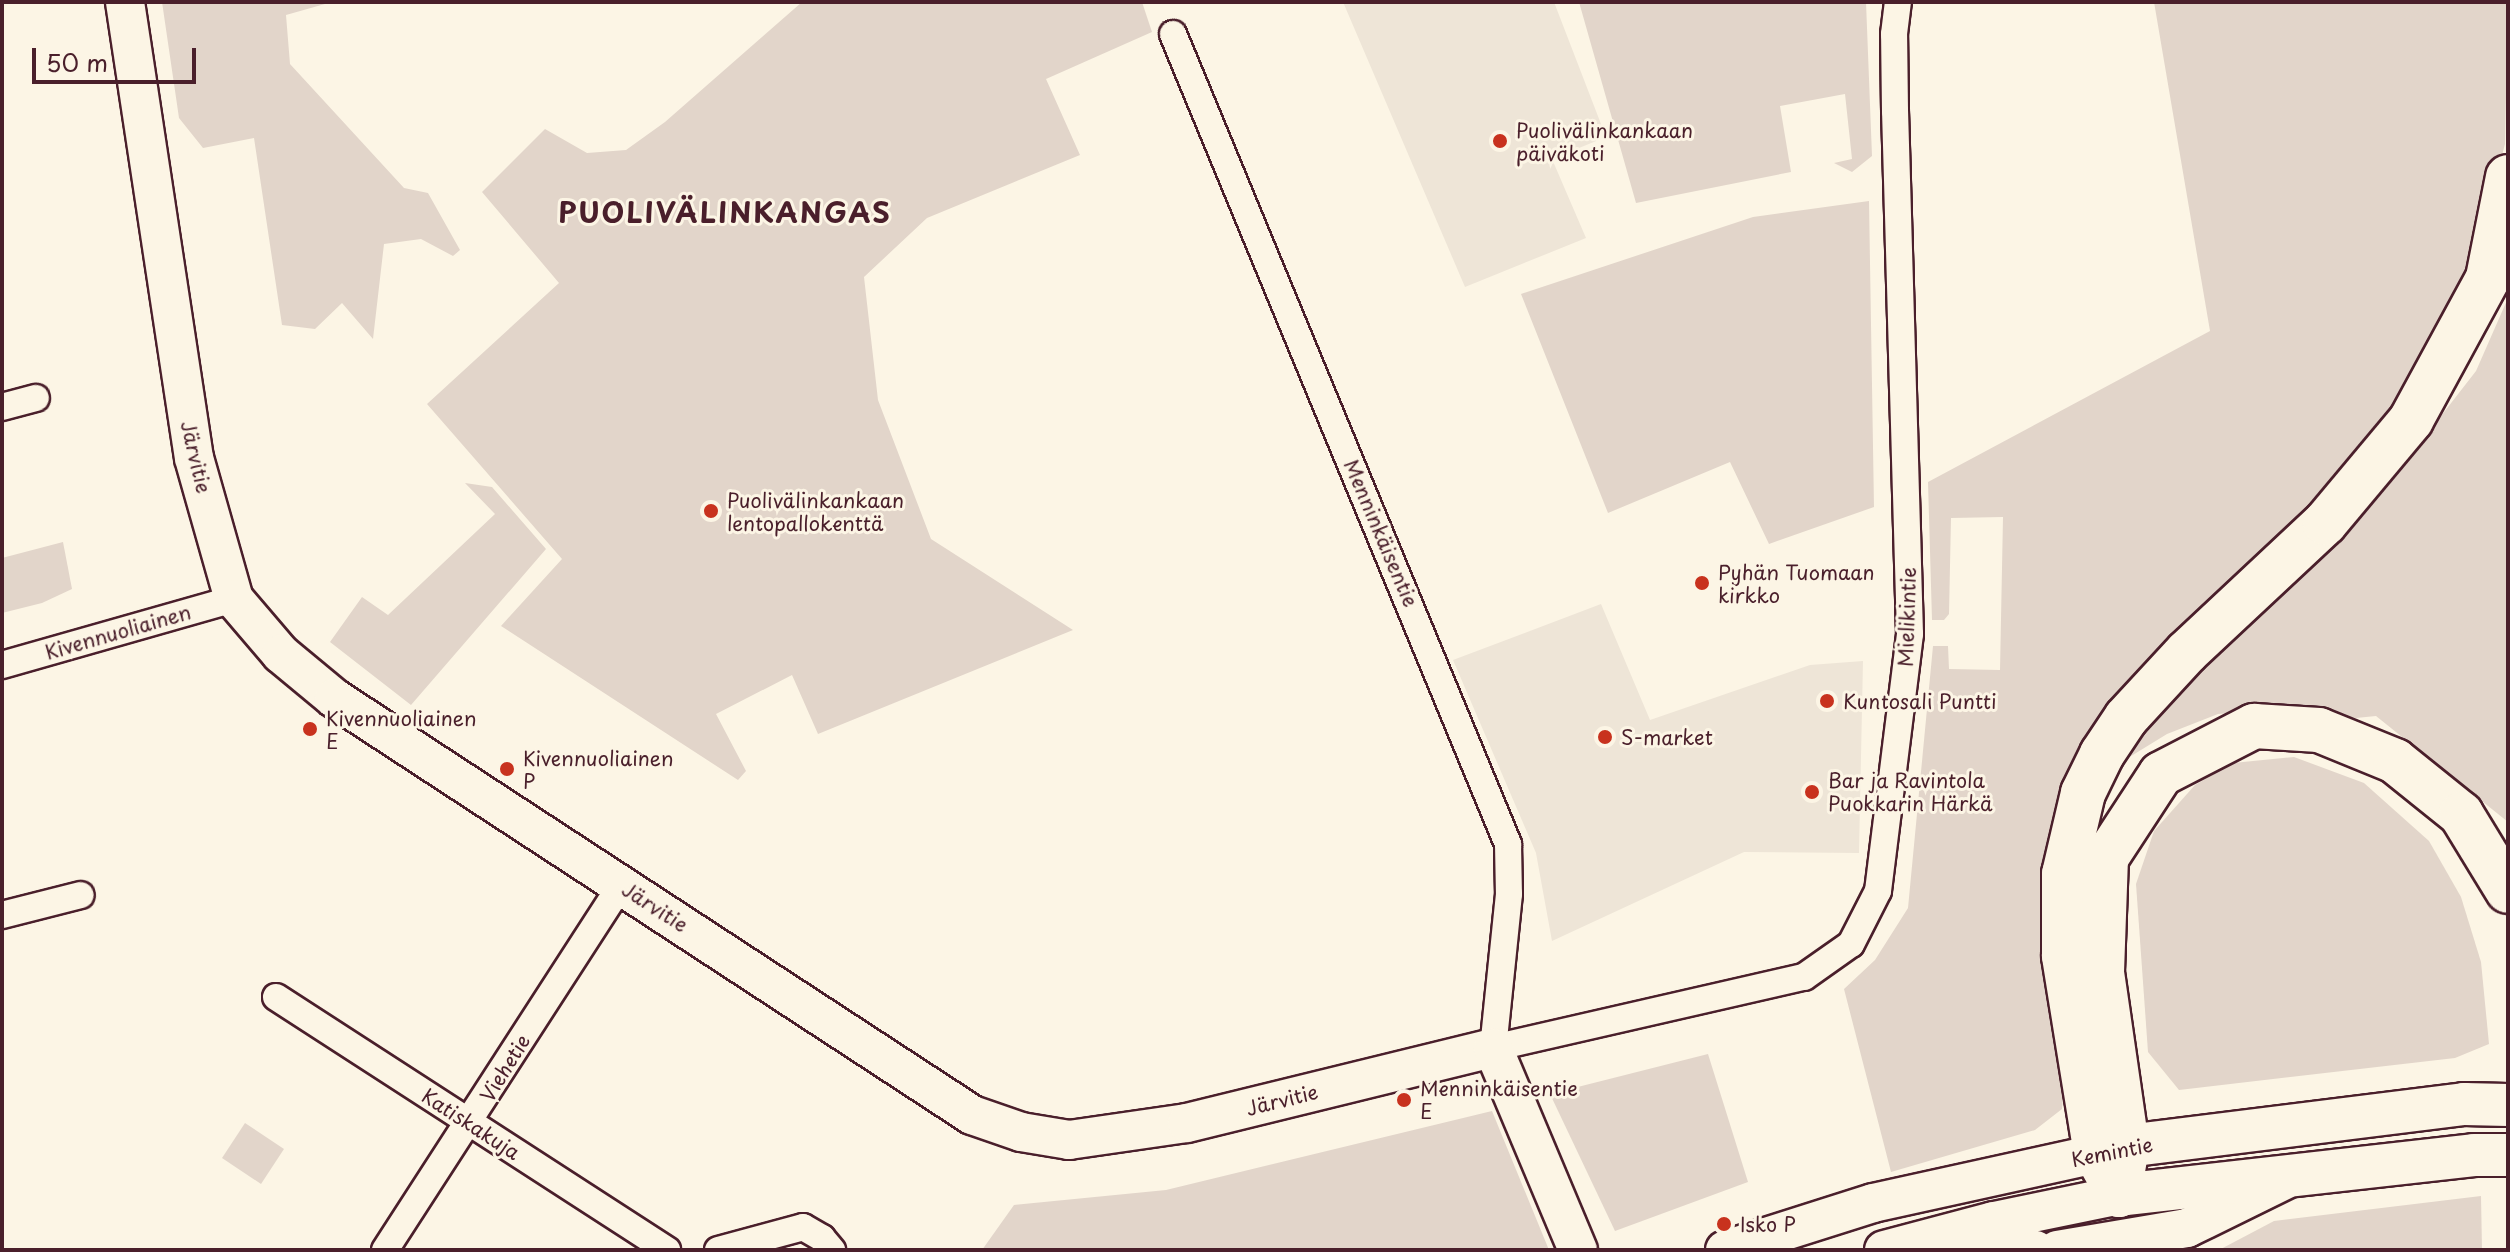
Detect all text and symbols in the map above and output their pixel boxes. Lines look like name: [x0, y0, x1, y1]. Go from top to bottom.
scale bar: [36, 32, 200, 82]
text: 50 m: [46, 44, 108, 80]
place label: Puolivälinkankaan päiväkoti: [1516, 118, 1693, 165]
marker: Puolivälinkankaan päiväkoti: [1491, 132, 1509, 150]
district label: PUOLIVÄLINKANGAS: [559, 195, 891, 229]
street label: Järvitie: [176, 419, 216, 495]
street label: Menninkäisentie: [1339, 456, 1423, 610]
place label: Puolivälinkankaan lentopallokenttä: [727, 488, 904, 535]
marker: Puolivälinkankaan lentopallokenttä: [702, 502, 720, 520]
place label: Pyhän Tuomaan kirkko: [1718, 560, 1874, 607]
street label: Mielikintie: [1893, 567, 1921, 667]
marker: Pyhän Tuomaan kirkko: [1693, 574, 1711, 592]
street label: Kivennuoliainen: [42, 600, 194, 664]
place label: Kuntosali Puntti: [1843, 689, 1998, 713]
marker: Kuntosali Puntti: [1818, 692, 1836, 710]
place label: Kivennuoliainen E: [326, 706, 477, 753]
marker: Kivennuoliainen E: [301, 720, 319, 738]
place label: S-market: [1621, 725, 1713, 749]
marker: S-market: [1596, 728, 1614, 746]
place label: Kivennuoliainen P: [523, 746, 674, 793]
marker: Kivennuoliainen P: [498, 760, 516, 778]
place label: Bar ja Ravintola Puokkarin Härkä: [1828, 768, 1993, 815]
marker: Bar ja Ravintola Puokkarin Härkä: [1803, 783, 1821, 801]
street label: Järvitie: [618, 877, 692, 937]
street label: Viehetie: [475, 1030, 535, 1106]
place label: Menninkäisentie E: [1420, 1076, 1578, 1123]
street label: Järvitie: [1244, 1079, 1320, 1121]
street label: Katiskakuja: [418, 1083, 524, 1165]
marker: Menninkäisentie E: [1395, 1091, 1413, 1109]
street label: Kemintie: [2069, 1132, 2155, 1172]
place label: Isko P: [1740, 1212, 1797, 1236]
marker: Isko P: [1715, 1215, 1733, 1233]

